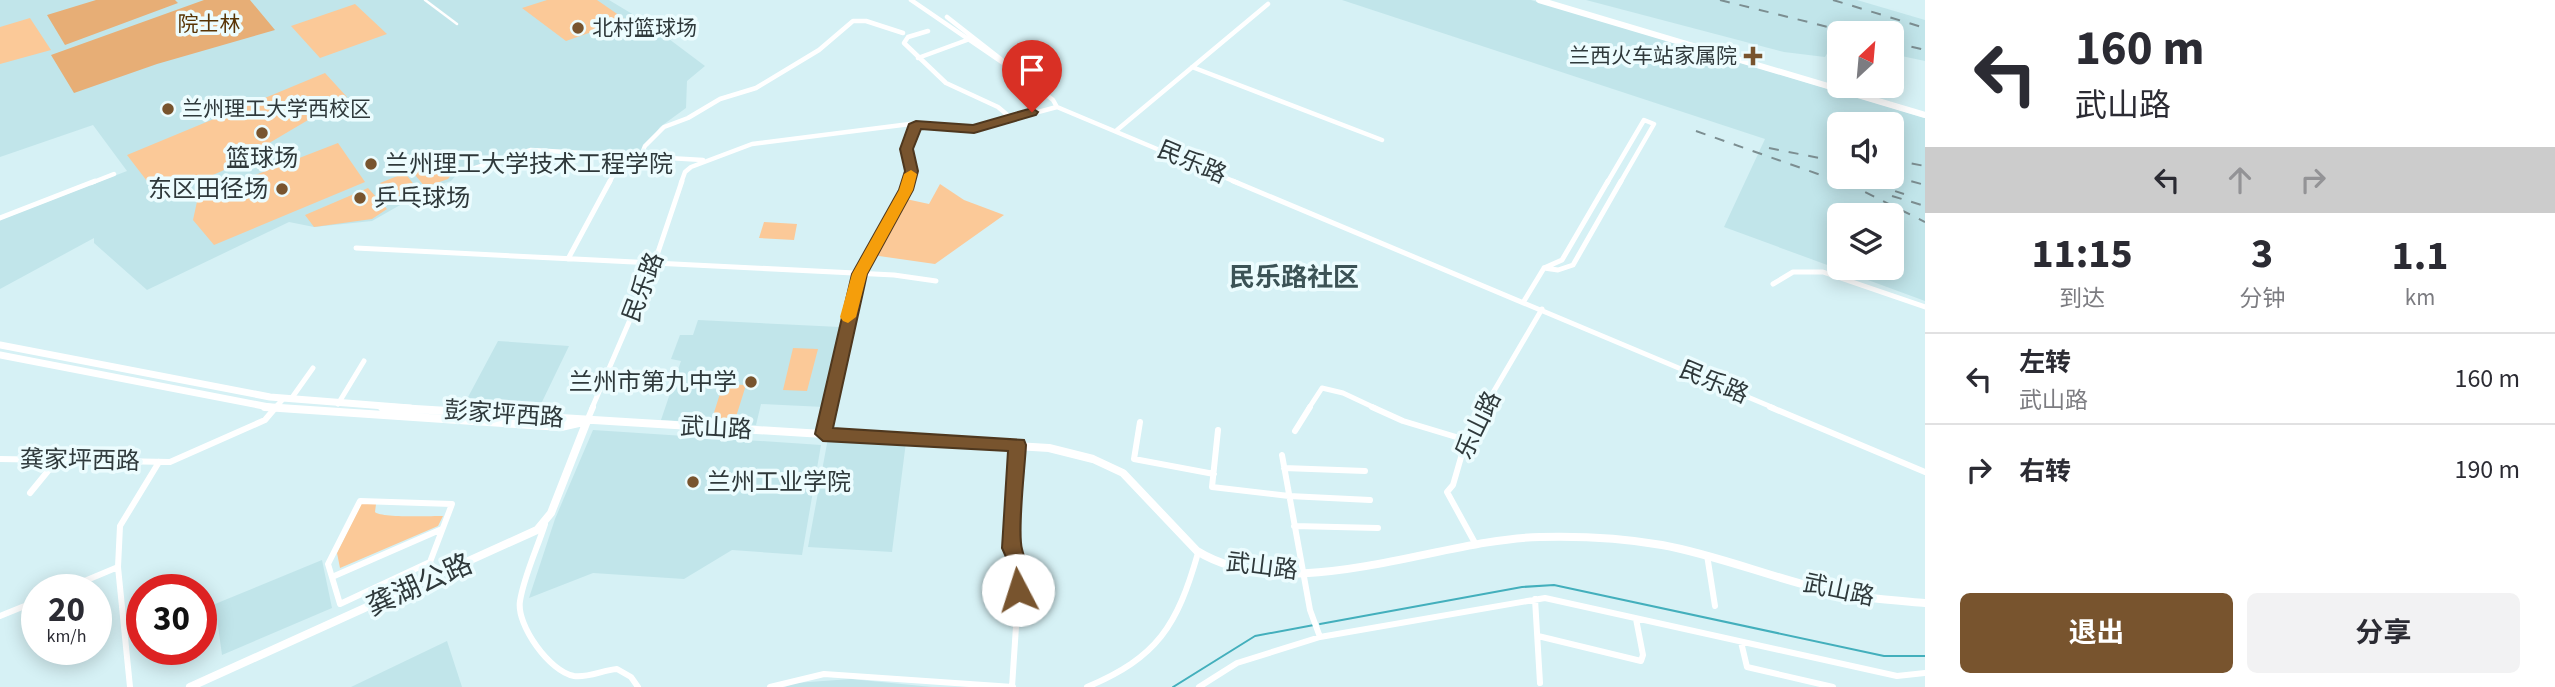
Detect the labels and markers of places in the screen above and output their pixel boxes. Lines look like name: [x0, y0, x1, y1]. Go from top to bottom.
place label: 北村篮球场: [592, 13, 697, 43]
marker: 北村篮球场: [570, 20, 586, 36]
pin: [1002, 40, 1062, 112]
place label: 兰西火车站家属院: [1569, 41, 1737, 71]
marker: 兰西火车站家属院: [1743, 46, 1763, 66]
place label: 兰州理工大学西校区: [182, 94, 371, 124]
marker: 兰州理工大学西校区: [160, 101, 176, 117]
marker: 篮球场: [254, 125, 270, 141]
place label: 篮球场: [226, 141, 298, 176]
place label: 兰州理工大学技术工程学院: [385, 147, 673, 182]
marker: 兰州理工大学技术工程学院: [363, 156, 379, 172]
place label: 东区田径场: [148, 172, 268, 207]
marker: 东区田径场: [274, 181, 290, 197]
place label: 乒乓球场: [374, 181, 470, 216]
marker: 乒乓球场: [352, 190, 368, 206]
place label: 兰州市第九中学: [569, 365, 737, 400]
marker: 兰州市第九中学: [743, 374, 759, 390]
place label: 兰州工业学院: [707, 465, 851, 500]
marker: 兰州工业学院: [685, 474, 701, 490]

